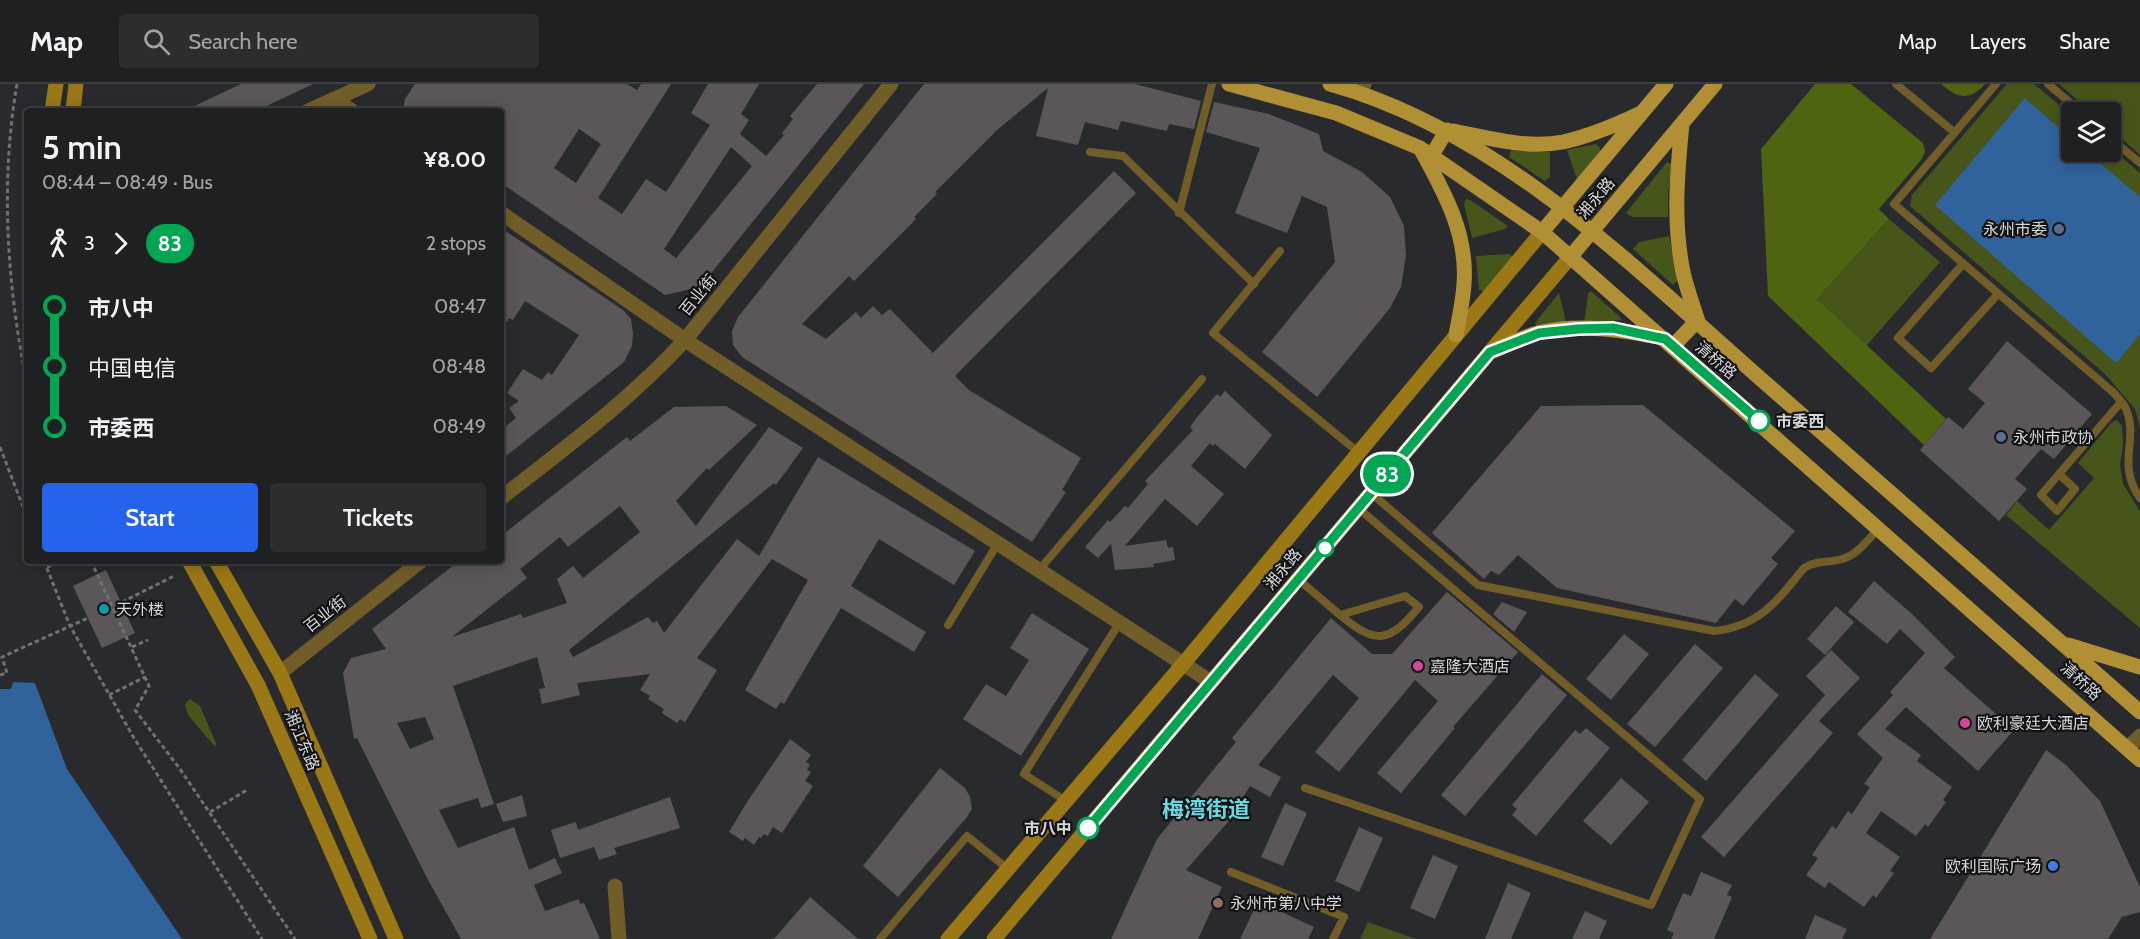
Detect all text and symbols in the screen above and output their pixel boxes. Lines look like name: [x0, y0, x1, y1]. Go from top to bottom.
search box: [119, 14, 539, 68]
text: Map: [30, 24, 83, 58]
icon: search: [140, 25, 173, 58]
text: Search here: [188, 28, 297, 55]
text: Map: [1898, 29, 1937, 54]
text: Layers: [1970, 29, 2026, 54]
text: Share: [2059, 29, 2110, 54]
map controls: [2061, 102, 2121, 162]
button: layers: [2061, 102, 2121, 162]
text: 5 min: [42, 127, 122, 167]
text: ¥8.00: [424, 146, 486, 173]
text: 08:44 – 08:49 · Bus: [42, 170, 213, 194]
street label: 湘永路: [1573, 174, 1619, 222]
place label: 永州市委: [1983, 220, 2047, 239]
marker: 永州市委: [2052, 222, 2066, 236]
icon: walk: [42, 227, 75, 260]
icon: forward: [104, 227, 137, 260]
text: 3: [84, 231, 95, 255]
text: 83: [158, 231, 182, 256]
text: 2 stops: [426, 231, 486, 255]
street label: 百业街: [676, 270, 720, 320]
text: 08:47: [434, 294, 486, 318]
text: 市八中: [88, 295, 154, 322]
street label: 清桥路: [1692, 337, 1740, 383]
text: 08:48: [432, 354, 486, 378]
text: 中国电信: [88, 355, 176, 382]
marker: 市委西: [1748, 410, 1770, 432]
place label: 市委西: [1776, 412, 1824, 431]
text: 08:49: [433, 414, 486, 438]
text: 市委西: [88, 415, 154, 442]
place label: 永州市政协: [2013, 428, 2093, 447]
marker: 永州市政协: [1994, 430, 2008, 444]
line badge: 83: [1360, 454, 1414, 494]
text: 83: [1375, 462, 1399, 487]
button: Start: [42, 483, 258, 552]
button: Tickets: [270, 483, 486, 552]
unlabelled marker: [1316, 539, 1334, 557]
street label: 湘永路: [1260, 545, 1306, 593]
street label: 百业街: [300, 592, 350, 636]
place label: 天外楼: [116, 600, 164, 619]
marker: 天外楼: [97, 602, 111, 616]
place label: 嘉隆大酒店: [1430, 657, 1510, 676]
street label: 清桥路: [2057, 658, 2105, 704]
marker: 嘉隆大酒店: [1411, 659, 1425, 673]
street label: 湘江东路: [281, 707, 323, 773]
place label: 欧利豪廷大酒店: [1977, 714, 2089, 733]
marker: 欧利豪廷大酒店: [1958, 716, 1972, 730]
district label: 梅湾街道: [1162, 796, 1250, 823]
marker: 市八中: [1077, 817, 1099, 839]
place label: 市八中: [1024, 819, 1072, 838]
place label: 欧利国际广场: [1945, 857, 2041, 876]
marker: 欧利国际广场: [2046, 859, 2060, 873]
place label: 永州市第八中学: [1230, 894, 1342, 913]
marker: 永州市第八中学: [1211, 896, 1225, 910]

